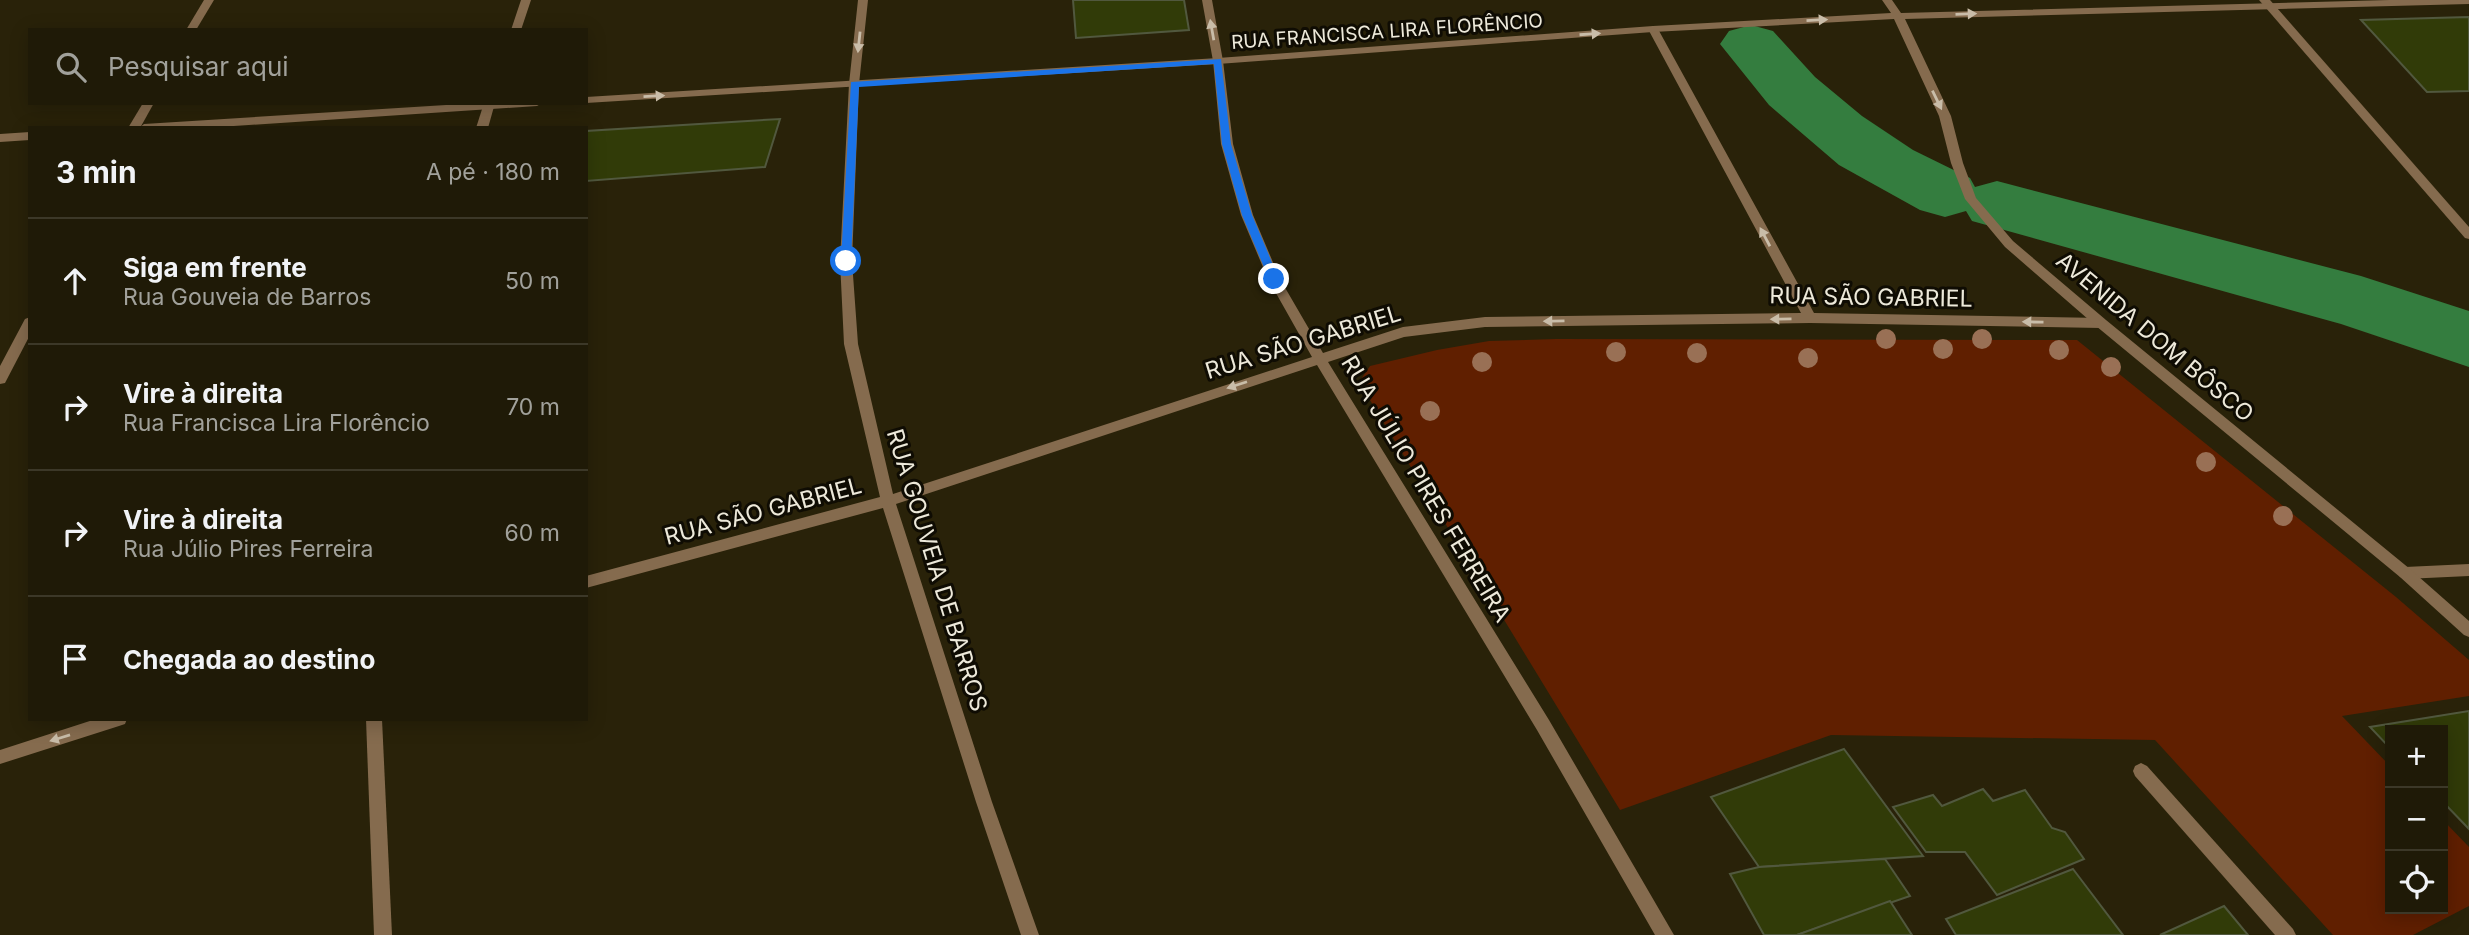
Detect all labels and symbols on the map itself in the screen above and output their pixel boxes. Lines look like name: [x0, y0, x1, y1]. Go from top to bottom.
one-way arrow: [1955, 8, 1977, 20]
street label: RUA FRANCISCA LIRA FLORÊNCIO: [1230, 9, 1544, 54]
one-way arrow: [1807, 15, 1829, 26]
one-way arrow: [1206, 19, 1217, 41]
one-way arrow: [1579, 28, 1601, 39]
one-way arrow: [853, 31, 864, 53]
one-way arrow: [644, 90, 666, 101]
one-way arrow: [1932, 90, 1943, 110]
one-way arrow: [1760, 227, 1771, 247]
route start: [830, 245, 861, 276]
street label: AVENIDA DOM BÔSCO: [2051, 246, 2259, 428]
route end: [1258, 263, 1289, 294]
street label: RUA SÃO GABRIEL: [1769, 281, 1973, 313]
street label: RUA SÃO GABRIEL: [1202, 299, 1404, 385]
one-way arrow: [1770, 313, 1792, 325]
one-way arrow: [1542, 315, 1564, 327]
one-way arrow: [2022, 316, 2044, 328]
street label: RUA JÚLIO PIRES FERREIRA: [1335, 351, 1517, 627]
one-way arrow: [1226, 380, 1247, 391]
street label: RUA GOUVEIA DE BARROS: [881, 426, 993, 714]
street label: RUA SÃO GABRIEL: [661, 471, 865, 551]
one-way arrow: [49, 733, 70, 744]

